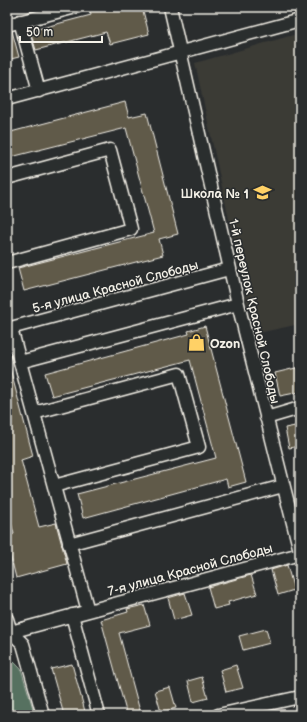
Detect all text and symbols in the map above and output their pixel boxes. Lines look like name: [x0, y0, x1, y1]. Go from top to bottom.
scale bar: [20, 18, 102, 44]
text: 50 m: [26, 25, 53, 40]
school or university icon: Школа № 1: [252, 183, 272, 203]
place label: Школа № 1: [180, 186, 249, 202]
street label: 1-й переулок Красной Слободы: [225, 217, 283, 405]
street label: 5-я улица Красной Слободы: [31, 257, 200, 317]
shop icon: Ozon: [187, 333, 207, 353]
place label: Ozon: [210, 336, 240, 352]
street label: 7-я улица Красной Слободы: [106, 540, 274, 600]

